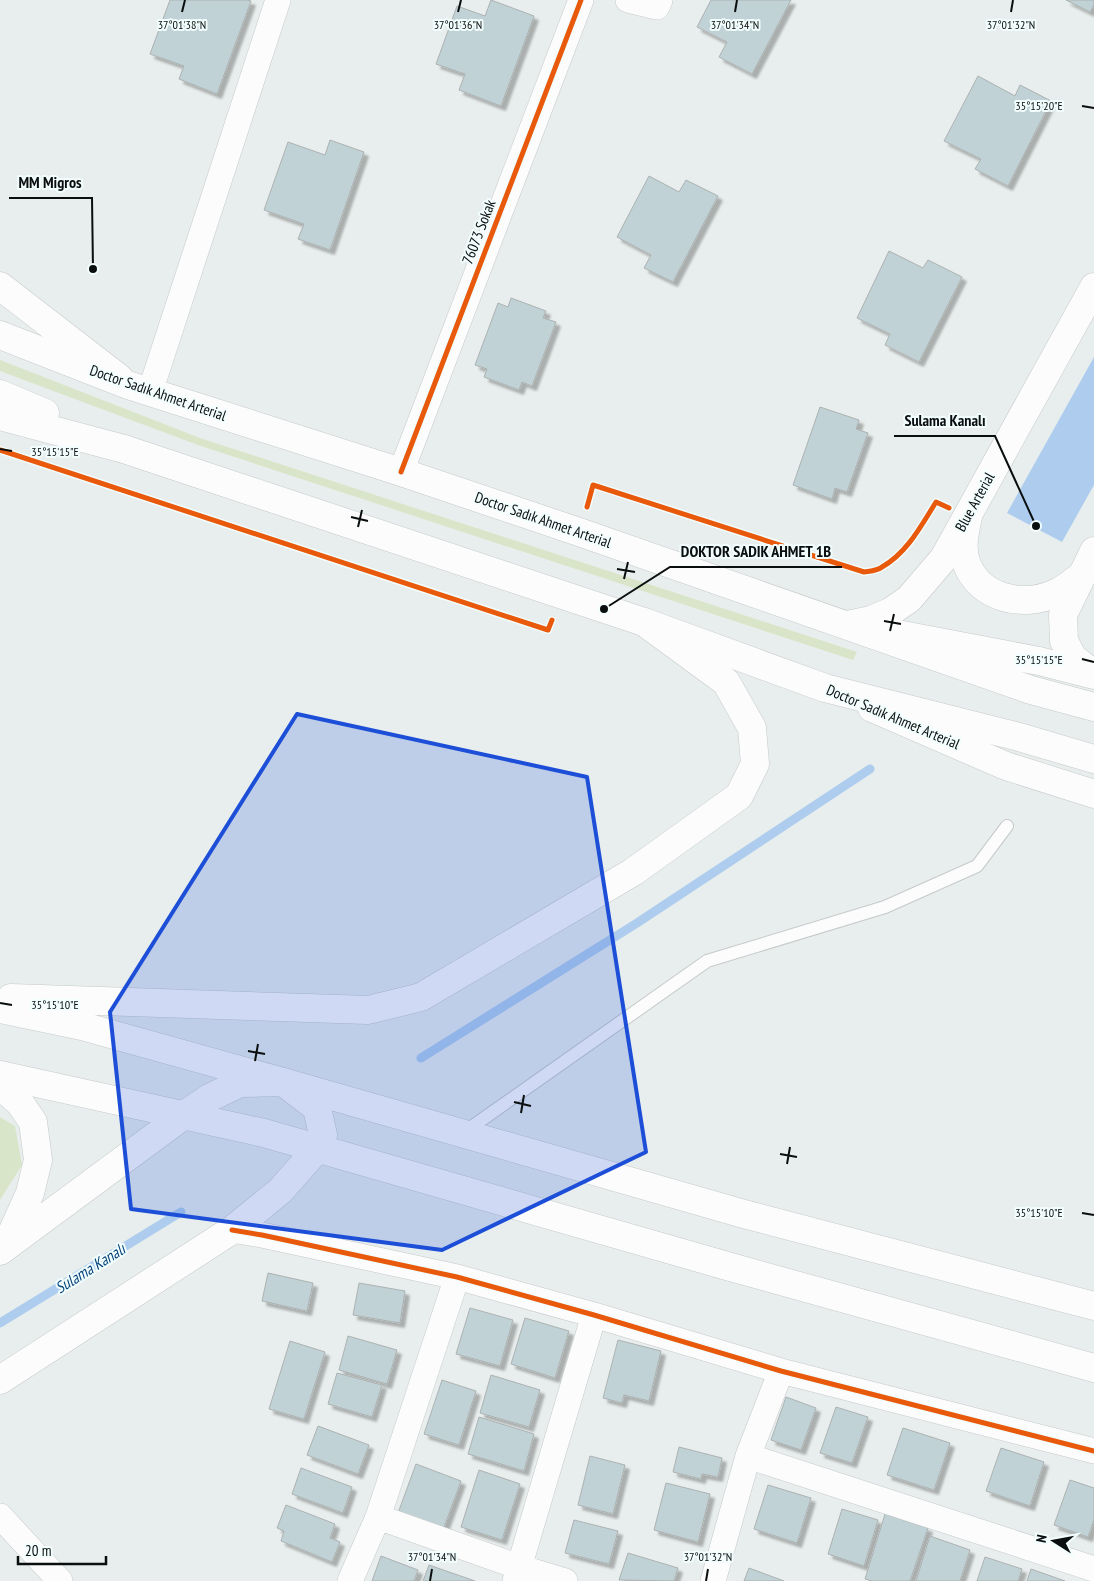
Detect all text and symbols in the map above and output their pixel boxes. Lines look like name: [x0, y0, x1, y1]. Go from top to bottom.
text: 37°01'38"N: [158, 17, 206, 32]
text: 37°01'36"N: [434, 17, 482, 32]
text: 37°01'34"N: [711, 17, 759, 32]
text: 37°01'32"N: [987, 17, 1035, 32]
text: 35°15'20"E: [1015, 98, 1063, 113]
callout: MM Migros: [9, 167, 92, 198]
text: MM Migros: [18, 172, 82, 192]
street label: 76073 Sokak: [458, 197, 500, 267]
street label: Doctor Sadık Ahmet Arterial: [87, 360, 229, 425]
callout: Sulama Kanalı: [894, 405, 995, 436]
text: Sulama Kanalı: [904, 410, 986, 430]
text: 35°15'15"E: [31, 444, 79, 459]
street label: Blue Arterial: [951, 468, 999, 535]
street label: Doctor Sadık Ahmet Arterial: [472, 487, 614, 552]
callout: DOKTOR SADIK AHMET 1B: [670, 536, 842, 567]
text: DOKTOR SADIK AHMET 1B: [681, 541, 831, 561]
text: 35°15'15"E: [1015, 652, 1063, 667]
street label: Doctor Sadık Ahmet Arterial: [824, 680, 963, 753]
text: 35°15'10"E: [31, 997, 79, 1012]
text: 35°15'10"E: [1015, 1205, 1063, 1220]
water label: Sulama Kanalı: [51, 1238, 130, 1297]
north arrow: [1029, 1516, 1079, 1566]
text: N: [1032, 1533, 1051, 1544]
scale bar: [18, 1534, 105, 1566]
text: 20 m: [25, 1541, 51, 1560]
text: 37°01'34"N: [408, 1549, 456, 1564]
text: 37°01'32"N: [684, 1549, 732, 1564]

